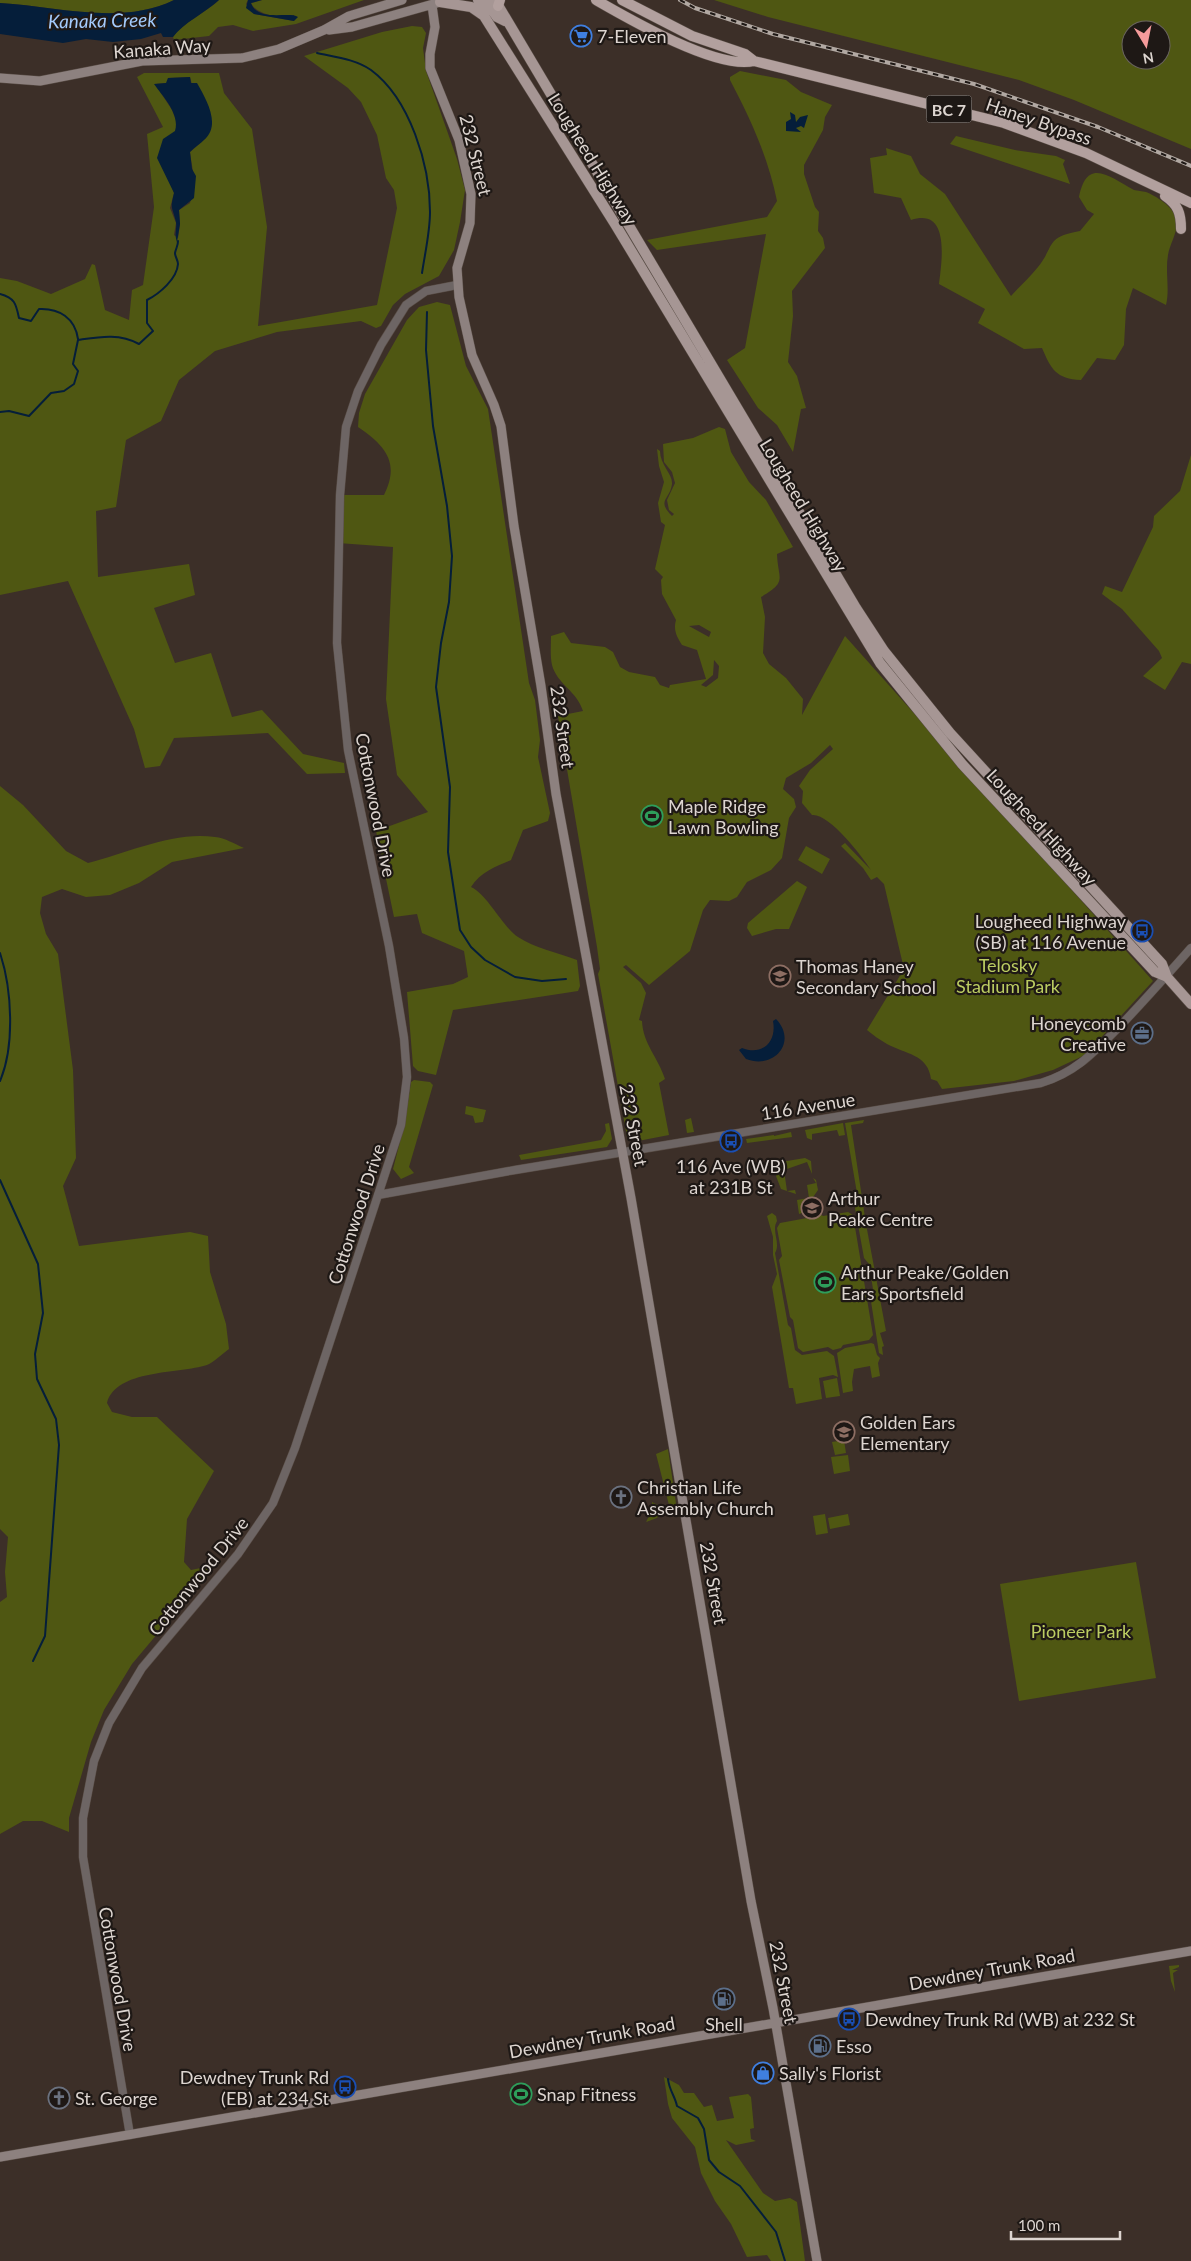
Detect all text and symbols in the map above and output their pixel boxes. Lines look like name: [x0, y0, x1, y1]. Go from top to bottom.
water label: Kanaka Creek: [48, 8, 157, 32]
north arrow: [1121, 20, 1171, 70]
supermarket icon: 7-Eleven: [569, 24, 593, 48]
place label: 7-Eleven: [597, 25, 667, 47]
street label: Kanaka Way: [112, 34, 212, 62]
text: N: [1142, 49, 1155, 68]
street label: Lougheed Highway: [544, 89, 643, 230]
street label: Haney Bypass: [983, 93, 1095, 149]
road number: BC 7: [926, 96, 972, 122]
street label: 232 Street: [455, 112, 497, 199]
street label: Lougheed Highway: [756, 435, 853, 576]
street label: 232 Street: [546, 684, 580, 770]
street label: Cottonwood Drive: [351, 731, 401, 879]
street label: Lougheed Highway: [982, 764, 1102, 890]
place label: Maple Ridge Lawn Bowling: [668, 795, 779, 838]
sports icon: Maple Ridge Lawn Bowling: [640, 804, 664, 828]
place label: Lougheed Highway (SB) at 116 Avenue: [975, 910, 1127, 953]
bus stop icon: Lougheed Highway (SB) at 116 Avenue: [1130, 919, 1154, 943]
park label: Telosky Stadium Park: [956, 954, 1061, 997]
place label: Thomas Haney Secondary School: [796, 955, 936, 998]
school or university icon: Thomas Haney Secondary School: [768, 964, 792, 988]
place label: Honeycomb Creative: [1030, 1012, 1126, 1055]
office icon: Honeycomb Creative: [1130, 1021, 1154, 1045]
street label: 232 Street: [615, 1082, 653, 1169]
street label: 116 Avenue: [759, 1088, 857, 1124]
bus stop icon: 116 Ave (WB) at 231B St: [719, 1129, 743, 1153]
street label: Cottonwood Drive: [323, 1141, 389, 1287]
place label: 116 Ave (WB) at 231B St: [676, 1155, 786, 1198]
place label: Arthur Peake Centre: [828, 1187, 933, 1230]
school or university icon: Arthur Peake Centre: [800, 1196, 824, 1220]
place label: Arthur Peake/Golden Ears Sportsfield: [841, 1261, 1009, 1304]
sports icon: Arthur Peake/Golden Ears Sportsfield: [813, 1270, 837, 1294]
place label: Golden Ears Elementary: [860, 1411, 955, 1454]
school or university icon: Golden Ears Elementary: [832, 1420, 856, 1444]
place label: Christian Life Assembly Church: [637, 1476, 774, 1519]
church icon: Christian Life Assembly Church: [609, 1485, 633, 1509]
street label: Cottonwood Drive: [143, 1512, 253, 1640]
street label: 232 Street: [696, 1540, 732, 1626]
park label: Pioneer Park: [1031, 1620, 1132, 1642]
street label: Cottonwood Drive: [94, 1905, 142, 2053]
street label: 232 Street: [765, 1939, 803, 2026]
street label: Dewdney Trunk Road: [907, 1944, 1077, 1994]
fuel station icon: Shell: [712, 1987, 736, 2011]
bus stop icon: Dewdney Trunk Rd (WB) at 232 St: [837, 2007, 861, 2031]
place label: Dewdney Trunk Rd (WB) at 232 St: [865, 2008, 1135, 2030]
street label: Dewdney Trunk Road: [507, 2012, 677, 2062]
place label: Shell: [705, 2013, 743, 2035]
fuel station icon: Esso: [808, 2034, 832, 2058]
place label: Esso: [836, 2035, 872, 2057]
shop icon: Sally's Florist: [751, 2061, 775, 2085]
place label: Sally's Florist: [779, 2062, 881, 2084]
place label: Dewdney Trunk Rd (EB) at 234 St: [180, 2066, 330, 2109]
bus stop icon: Dewdney Trunk Rd (EB) at 234 St: [333, 2075, 357, 2099]
sports icon: Snap Fitness: [509, 2082, 533, 2106]
place label: Snap Fitness: [537, 2083, 637, 2105]
church icon: St. George: [47, 2086, 71, 2110]
place label: St. George: [75, 2087, 158, 2109]
scale bar: [1011, 2208, 1120, 2240]
text: 100 m: [1018, 2216, 1060, 2234]

